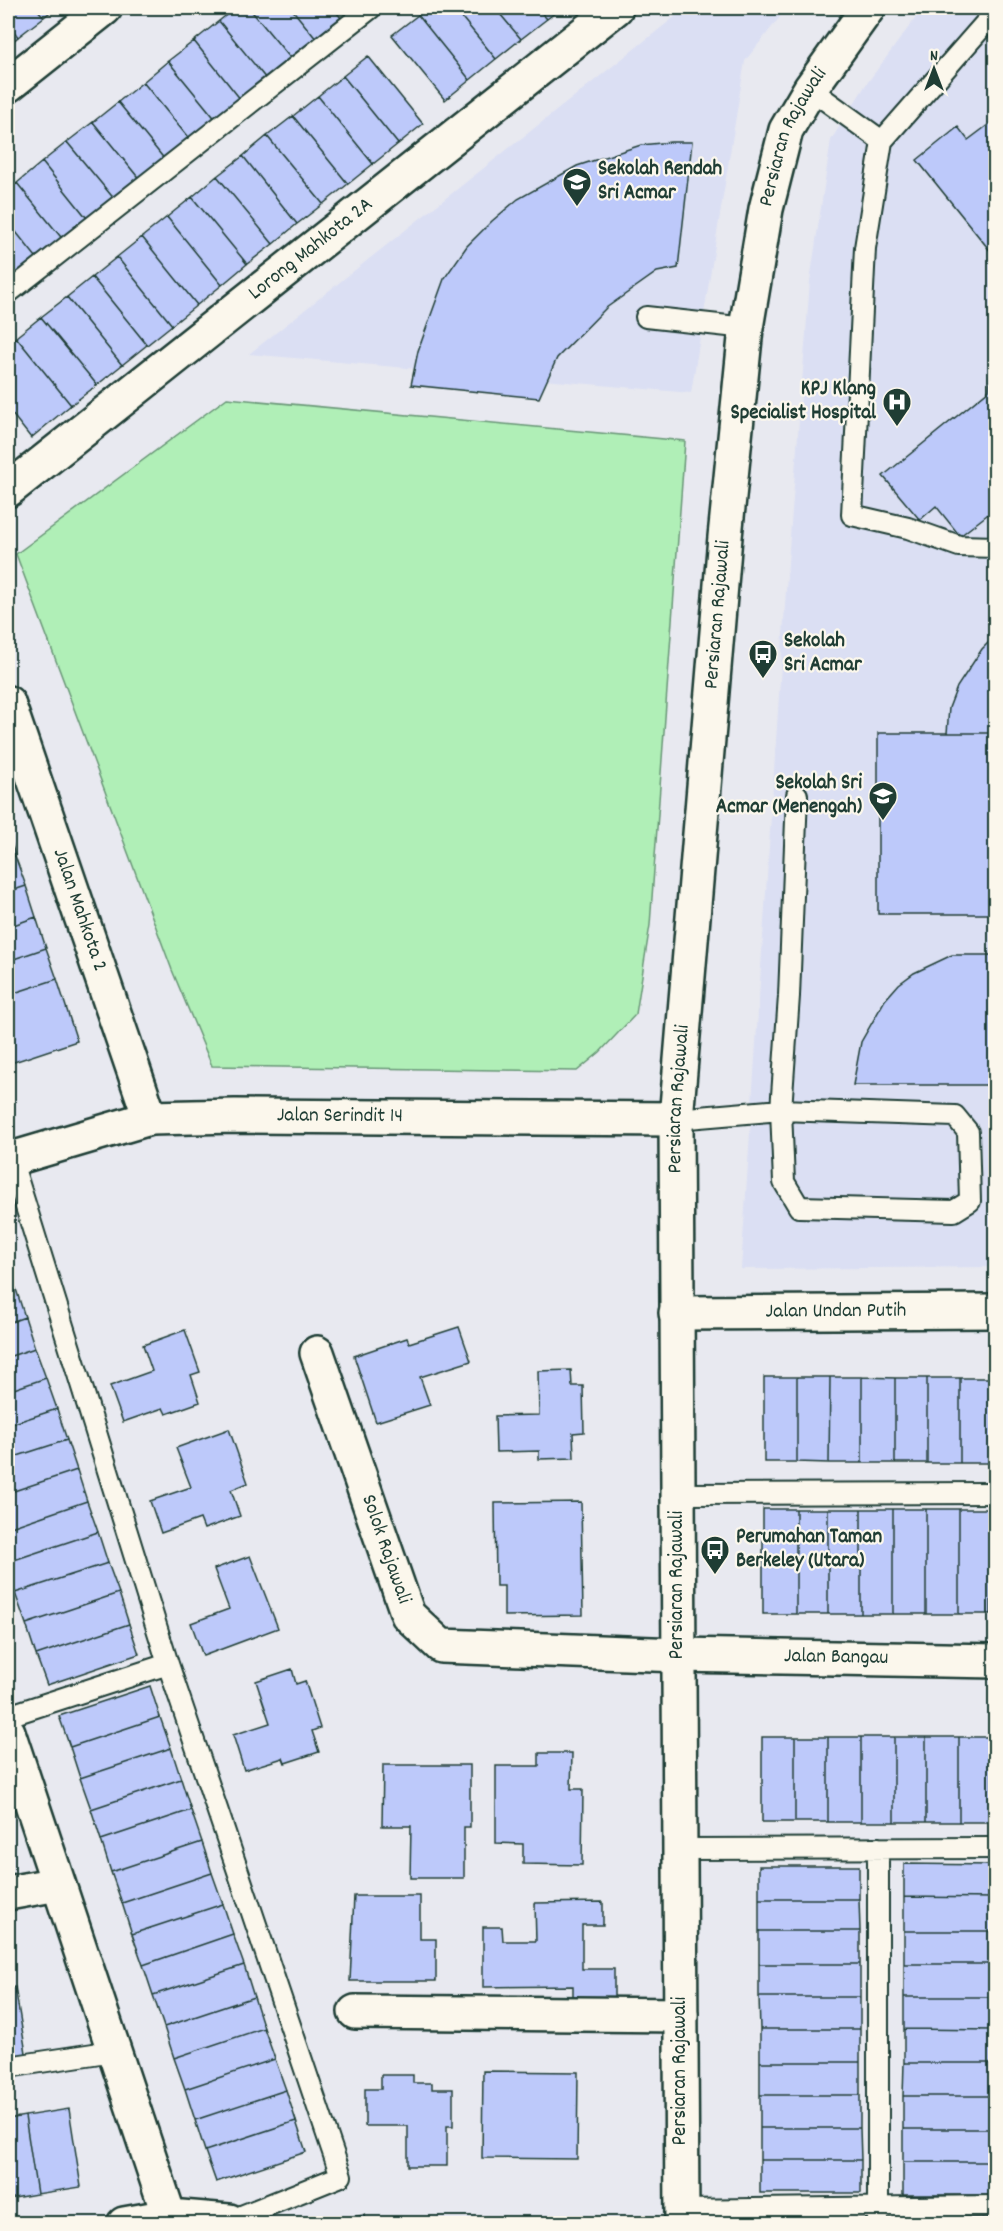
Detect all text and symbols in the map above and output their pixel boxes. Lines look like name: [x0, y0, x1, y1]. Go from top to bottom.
north arrow: [904, 39, 964, 99]
text: N: [930, 45, 938, 68]
street label: Persiaran Rajawali: [752, 62, 836, 210]
place label: Sekolah Rendah Sri Acmar: [598, 155, 723, 209]
school or university icon: Sekolah Rendah Sri Acmar: [561, 166, 593, 208]
street label: Lorong Mahkota 2A: [243, 191, 380, 308]
place label: KPJ Klang Specialist Hospital: [730, 375, 877, 429]
hospital icon: KPJ Klang Specialist Hospital: [881, 386, 913, 428]
street label: Persiaran Rajawali: [697, 539, 740, 690]
place label: Sekolah Sri Acmar: [784, 627, 863, 681]
bus stop icon: Sekolah Sri Acmar: [747, 638, 779, 680]
place label: Sekolah Sri Acmar (Menengah): [716, 769, 862, 823]
school or university icon: Sekolah Sri Acmar (Menengah): [867, 780, 899, 822]
street label: Jalan Mahkota 2: [44, 845, 114, 976]
street label: Persiaran Rajawali: [661, 1023, 699, 1174]
street label: Jalan Serindit 14: [277, 1101, 403, 1132]
street label: Jalan Undan Putih: [766, 1297, 906, 1327]
street label: Solok Rajawali: [352, 1491, 418, 1608]
street label: Persiaran Rajawali: [663, 1510, 693, 1659]
place label: Perumahan Taman Berkeley (Utara): [736, 1523, 882, 1577]
bus stop icon: Perumahan Taman Berkeley (Utara): [699, 1534, 731, 1576]
street label: Jalan Bangau: [784, 1642, 889, 1674]
street label: Persiaran Rajawali: [666, 1996, 696, 2145]

